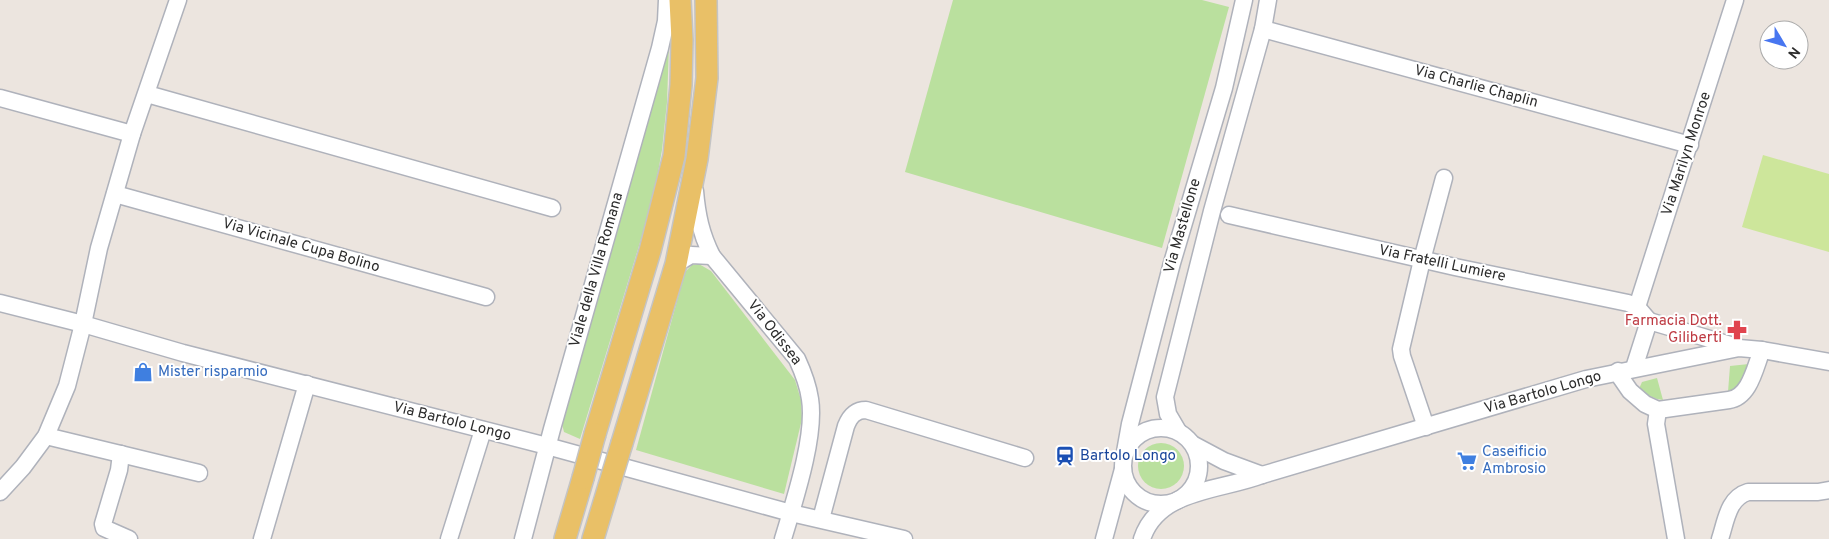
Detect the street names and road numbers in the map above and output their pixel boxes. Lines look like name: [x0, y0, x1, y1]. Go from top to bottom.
street label: Via Charlie Chaplin: [1412, 61, 1540, 113]
street label: Via Marilyn Monroe: [1658, 90, 1716, 218]
street label: Via Mastellone: [1160, 176, 1206, 276]
street label: Viale della Villa Romana: [566, 190, 628, 350]
street label: Via Vicinale Cupa Bolino: [220, 214, 382, 278]
street label: Via Fratelli Lumiere: [1377, 241, 1507, 287]
street label: Via Odissea: [743, 296, 805, 370]
street label: Via Bartolo Longo: [1482, 367, 1604, 419]
street label: Via Bartolo Longo: [391, 398, 513, 446]

